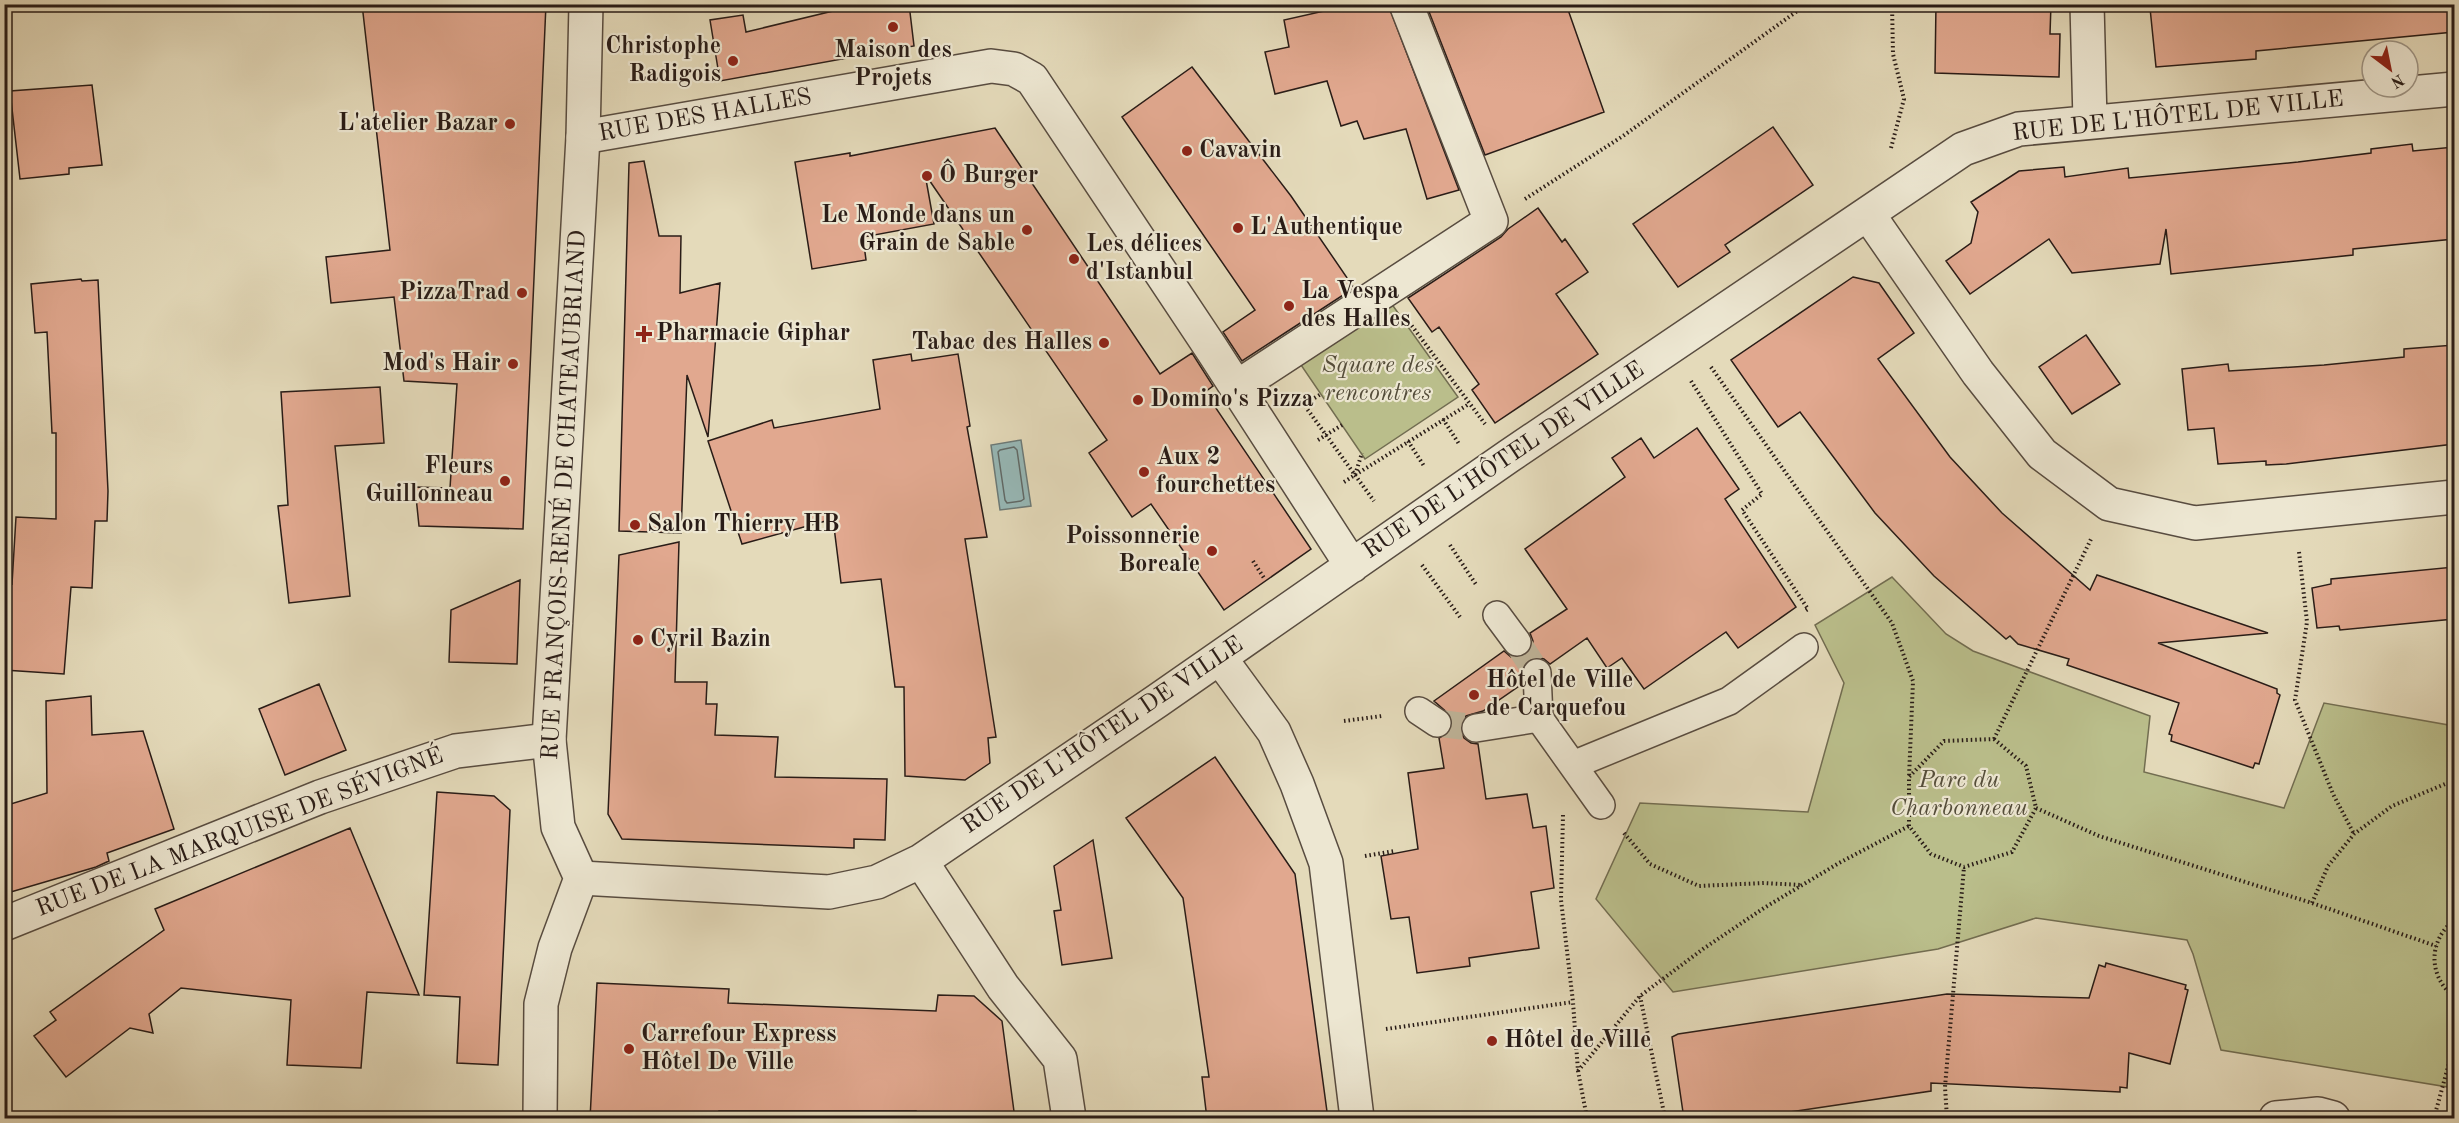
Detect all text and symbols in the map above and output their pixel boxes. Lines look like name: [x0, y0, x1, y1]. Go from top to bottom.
marker: Maison des Projets: [886, 20, 900, 34]
place label: Christophe Radigois: [605, 35, 721, 87]
place label: Maison des Projets: [834, 39, 952, 91]
north arrow: [2360, 39, 2420, 99]
marker: Christophe Radigois: [726, 54, 740, 68]
text: N: [2387, 70, 2406, 90]
street label: RUE DE L'HÔTEL DE VILLE: [2011, 84, 2345, 146]
street label: RUE DES HALLES: [597, 85, 813, 147]
place label: L'atelier Bazar: [338, 112, 498, 136]
marker: L'atelier Bazar: [503, 117, 517, 131]
place label: Cavavin: [1199, 139, 1282, 163]
marker: Cavavin: [1180, 144, 1194, 158]
place label: Ô Burger: [939, 158, 1039, 188]
marker: Ô Burger: [920, 169, 934, 183]
place label: Le Monde dans un Grain de Sable: [821, 204, 1015, 256]
place label: L'Authentique: [1250, 216, 1403, 240]
marker: L'Authentique: [1231, 221, 1245, 235]
marker: Le Monde dans un Grain de Sable: [1020, 223, 1034, 237]
street label: RUE FRANÇOIS-RENÉ DE CHATEAUBRIAND: [535, 229, 591, 761]
place label: Les délices d'Istanbul: [1086, 233, 1202, 285]
marker: Les délices d'Istanbul: [1067, 252, 1081, 266]
place label: La Vespa des Halles: [1301, 280, 1411, 332]
place label: PizzaTrad: [399, 281, 510, 305]
marker: PizzaTrad: [515, 286, 529, 300]
marker: La Vespa des Halles: [1282, 299, 1296, 313]
place label: Pharmacie Giphar: [656, 322, 850, 346]
marker: Pharmacie Giphar: [637, 327, 651, 341]
place label: Tabac des Halles: [911, 331, 1092, 355]
marker: Tabac des Halles: [1097, 336, 1111, 350]
place label: Mod's Hair: [382, 352, 501, 376]
park label: Square des rencontres: [1322, 354, 1434, 406]
street label: RUE DE L'HÔTEL DE VILLE: [1357, 355, 1649, 564]
marker: Mod's Hair: [506, 357, 520, 371]
place label: Domino's Pizza: [1150, 388, 1314, 412]
marker: Domino's Pizza: [1131, 393, 1145, 407]
place label: Aux 2 fourchettes: [1156, 446, 1275, 498]
place label: Fleurs Guillonneau: [365, 455, 493, 507]
marker: Aux 2 fourchettes: [1137, 465, 1151, 479]
marker: Fleurs Guillonneau: [498, 474, 512, 488]
place label: Salon Thierry HB: [647, 513, 840, 537]
marker: Salon Thierry HB: [628, 518, 642, 532]
place label: Poissonnerie Boreale: [1066, 525, 1200, 577]
marker: Poissonnerie Boreale: [1205, 544, 1219, 558]
place label: Cyril Bazin: [650, 628, 771, 652]
street label: RUE DE L'HÔTEL DE VILLE: [956, 630, 1248, 839]
marker: Cyril Bazin: [631, 633, 645, 647]
place label: Hôtel de Ville de Carquefou: [1486, 669, 1633, 721]
marker: Hôtel de Ville de Carquefou: [1467, 688, 1481, 702]
street label: RUE DE LA MARQUISE DE SÉVIGNÉ: [32, 740, 447, 922]
park label: Parc du Charbonneau: [1890, 769, 2028, 821]
place label: Carrefour Express Hôtel De Ville: [641, 1023, 837, 1075]
place label: Hôtel de Ville: [1504, 1029, 1651, 1053]
marker: Hôtel de Ville: [1485, 1034, 1499, 1048]
marker: Carrefour Express Hôtel De Ville: [622, 1042, 636, 1056]

